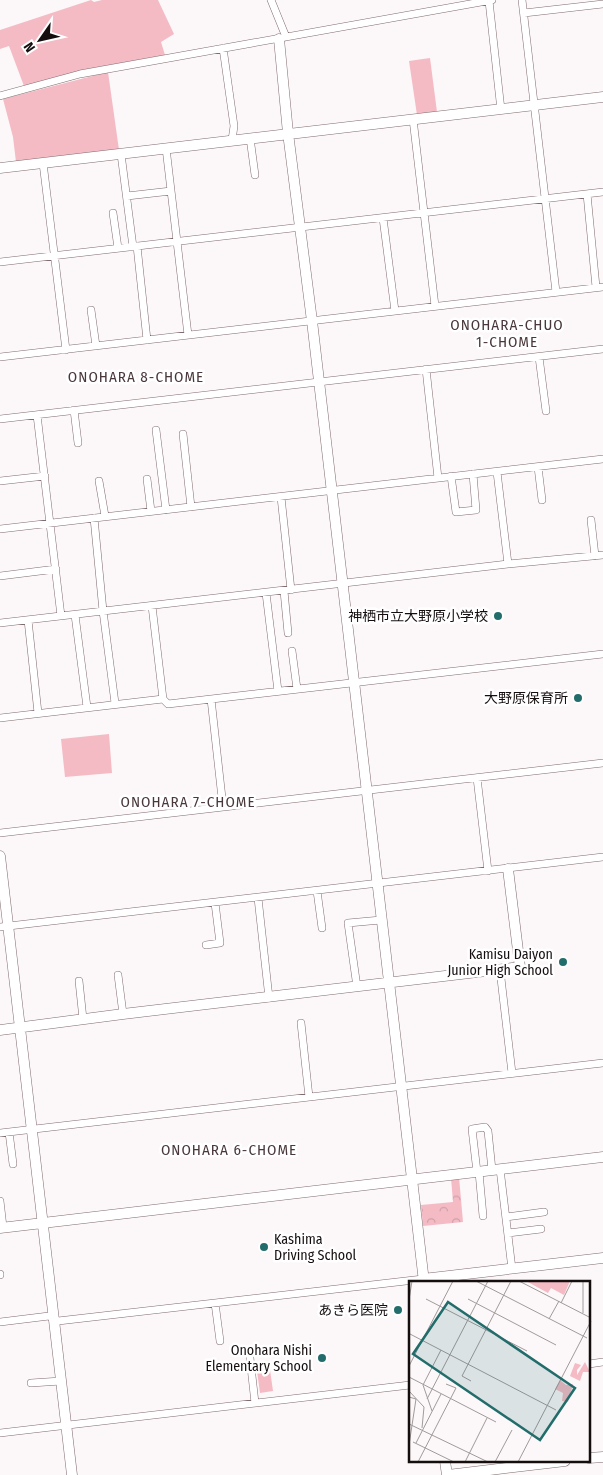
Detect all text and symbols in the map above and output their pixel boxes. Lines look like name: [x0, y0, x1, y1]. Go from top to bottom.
north arrow: [15, 15, 65, 65]
text: N: [20, 39, 39, 55]
district label: ONOHARA-CHUO 1-CHOME: [450, 316, 564, 351]
district label: ONOHARA 8-CHOME: [68, 368, 204, 386]
place label: 神栖市立大野原小学校: [348, 608, 488, 625]
marker: 神栖市立大野原小学校: [492, 610, 504, 622]
place label: 大野原保育所: [484, 690, 568, 707]
marker: 大野原保育所: [572, 692, 584, 704]
district label: ONOHARA 7-CHOME: [121, 793, 255, 811]
place label: Kamisu Daiyon Junior High School: [447, 946, 553, 979]
marker: Kamisu Daiyon Junior High School: [557, 956, 569, 968]
district label: ONOHARA 6-CHOME: [161, 1141, 297, 1159]
place label: Kashima Driving School: [274, 1231, 357, 1264]
marker: Kashima Driving School: [258, 1241, 270, 1253]
inset map: [409, 1281, 590, 1462]
place label: あきら医院: [318, 1302, 388, 1319]
marker: あきら医院: [392, 1304, 404, 1316]
place label: Onohara Nishi Elementary School: [205, 1342, 312, 1375]
marker: Onohara Nishi Elementary School: [316, 1352, 328, 1364]

